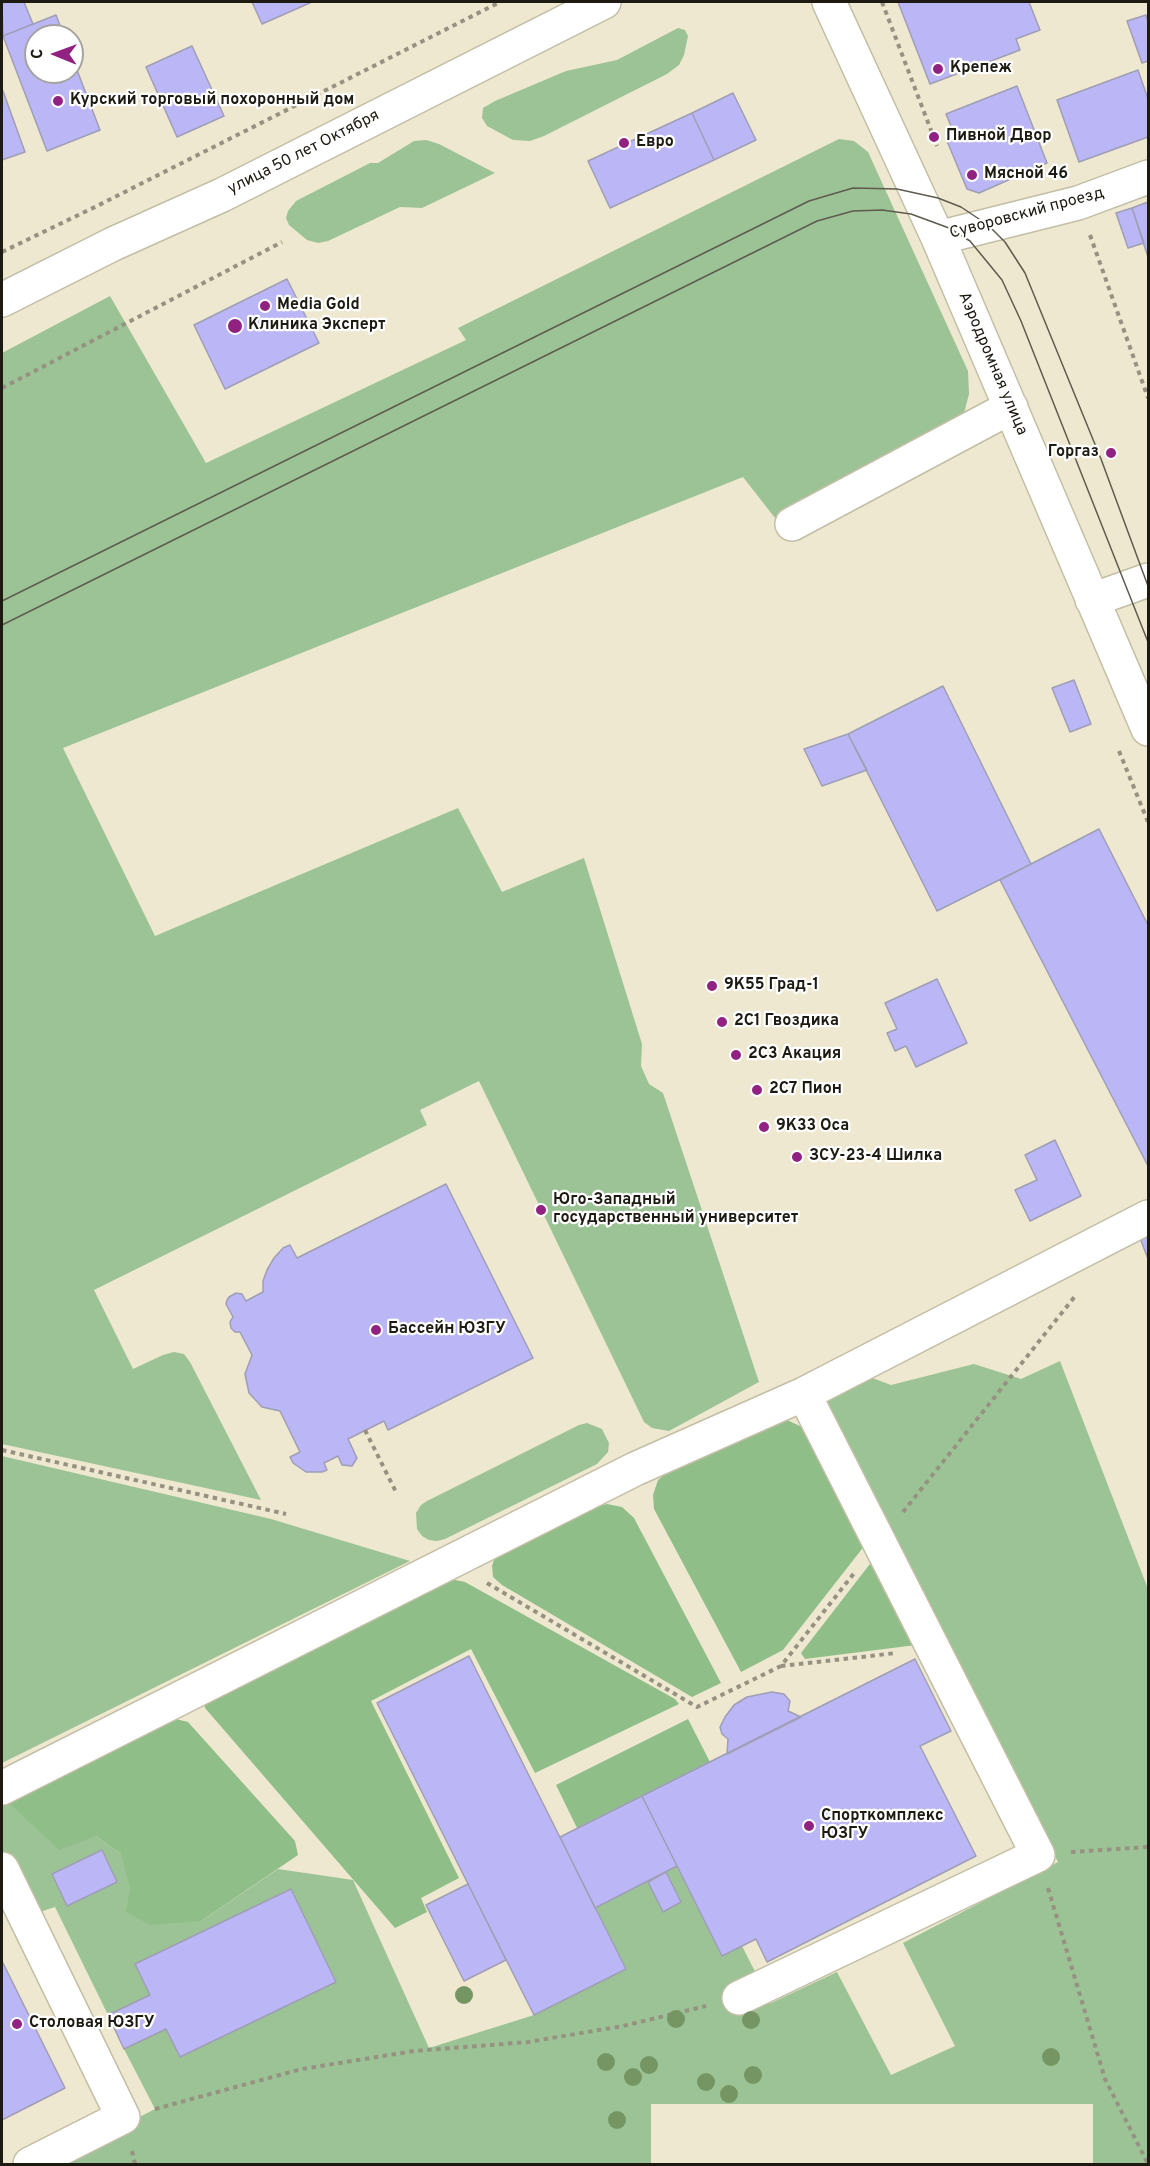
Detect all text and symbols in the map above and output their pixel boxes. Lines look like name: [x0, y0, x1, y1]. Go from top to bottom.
north arrow: [24, 24, 84, 84]
text: С: [28, 48, 48, 59]
place label: Крепеж: [950, 59, 1012, 79]
marker: Крепеж: [931, 62, 945, 76]
place label: Курский торговый похоронный дом: [70, 91, 354, 111]
marker: Курский торговый похоронный дом: [51, 94, 65, 108]
street label: улица 50 лет Октября: [225, 106, 383, 200]
place label: Пивной Двор: [946, 127, 1052, 147]
marker: Пивной Двор: [927, 130, 941, 144]
place label: Евро: [636, 133, 674, 153]
marker: Евро: [617, 136, 631, 150]
place label: Мясной 46: [984, 165, 1068, 185]
marker: Мясной 46: [965, 168, 979, 182]
street label: Суворовский проезд: [948, 184, 1106, 244]
street label: Аэродромная улица: [953, 290, 1031, 438]
place label: Media Gold: [277, 296, 360, 316]
marker: Media Gold: [258, 299, 272, 313]
place label: Клиника Эксперт: [248, 316, 386, 336]
marker: Клиника Эксперт: [226, 317, 244, 335]
place label: Горгаз: [1048, 443, 1099, 463]
marker: Горгаз: [1104, 446, 1118, 460]
place label: 9К55 Град-1: [724, 976, 819, 996]
marker: 9К55 Град-1: [705, 979, 719, 993]
place label: 2С1 Гвоздика: [734, 1012, 839, 1032]
marker: 2С1 Гвоздика: [715, 1015, 729, 1029]
place label: 2С3 Акация: [748, 1045, 841, 1065]
marker: 2С3 Акация: [729, 1048, 743, 1062]
place label: 2С7 Пион: [769, 1080, 842, 1100]
marker: 2С7 Пион: [750, 1083, 764, 1097]
place label: 9К33 Оса: [776, 1117, 849, 1137]
marker: 9К33 Оса: [757, 1120, 771, 1134]
place label: ЗСУ-23-4 Шилка: [809, 1147, 942, 1167]
marker: ЗСУ-23-4 Шилка: [790, 1150, 804, 1164]
place label: Юго-Западный государственный университет: [553, 1191, 798, 1229]
marker: Юго-Западный государственный университет: [534, 1203, 548, 1217]
place label: Бассейн ЮЗГУ: [388, 1320, 506, 1340]
marker: Бассейн ЮЗГУ: [369, 1323, 383, 1337]
place label: Спорткомплекс ЮЗГУ: [821, 1807, 944, 1845]
marker: Спорткомплекс ЮЗГУ: [802, 1819, 816, 1833]
place label: Столовая ЮЗГУ: [29, 2014, 155, 2034]
marker: Столовая ЮЗГУ: [10, 2017, 24, 2031]

